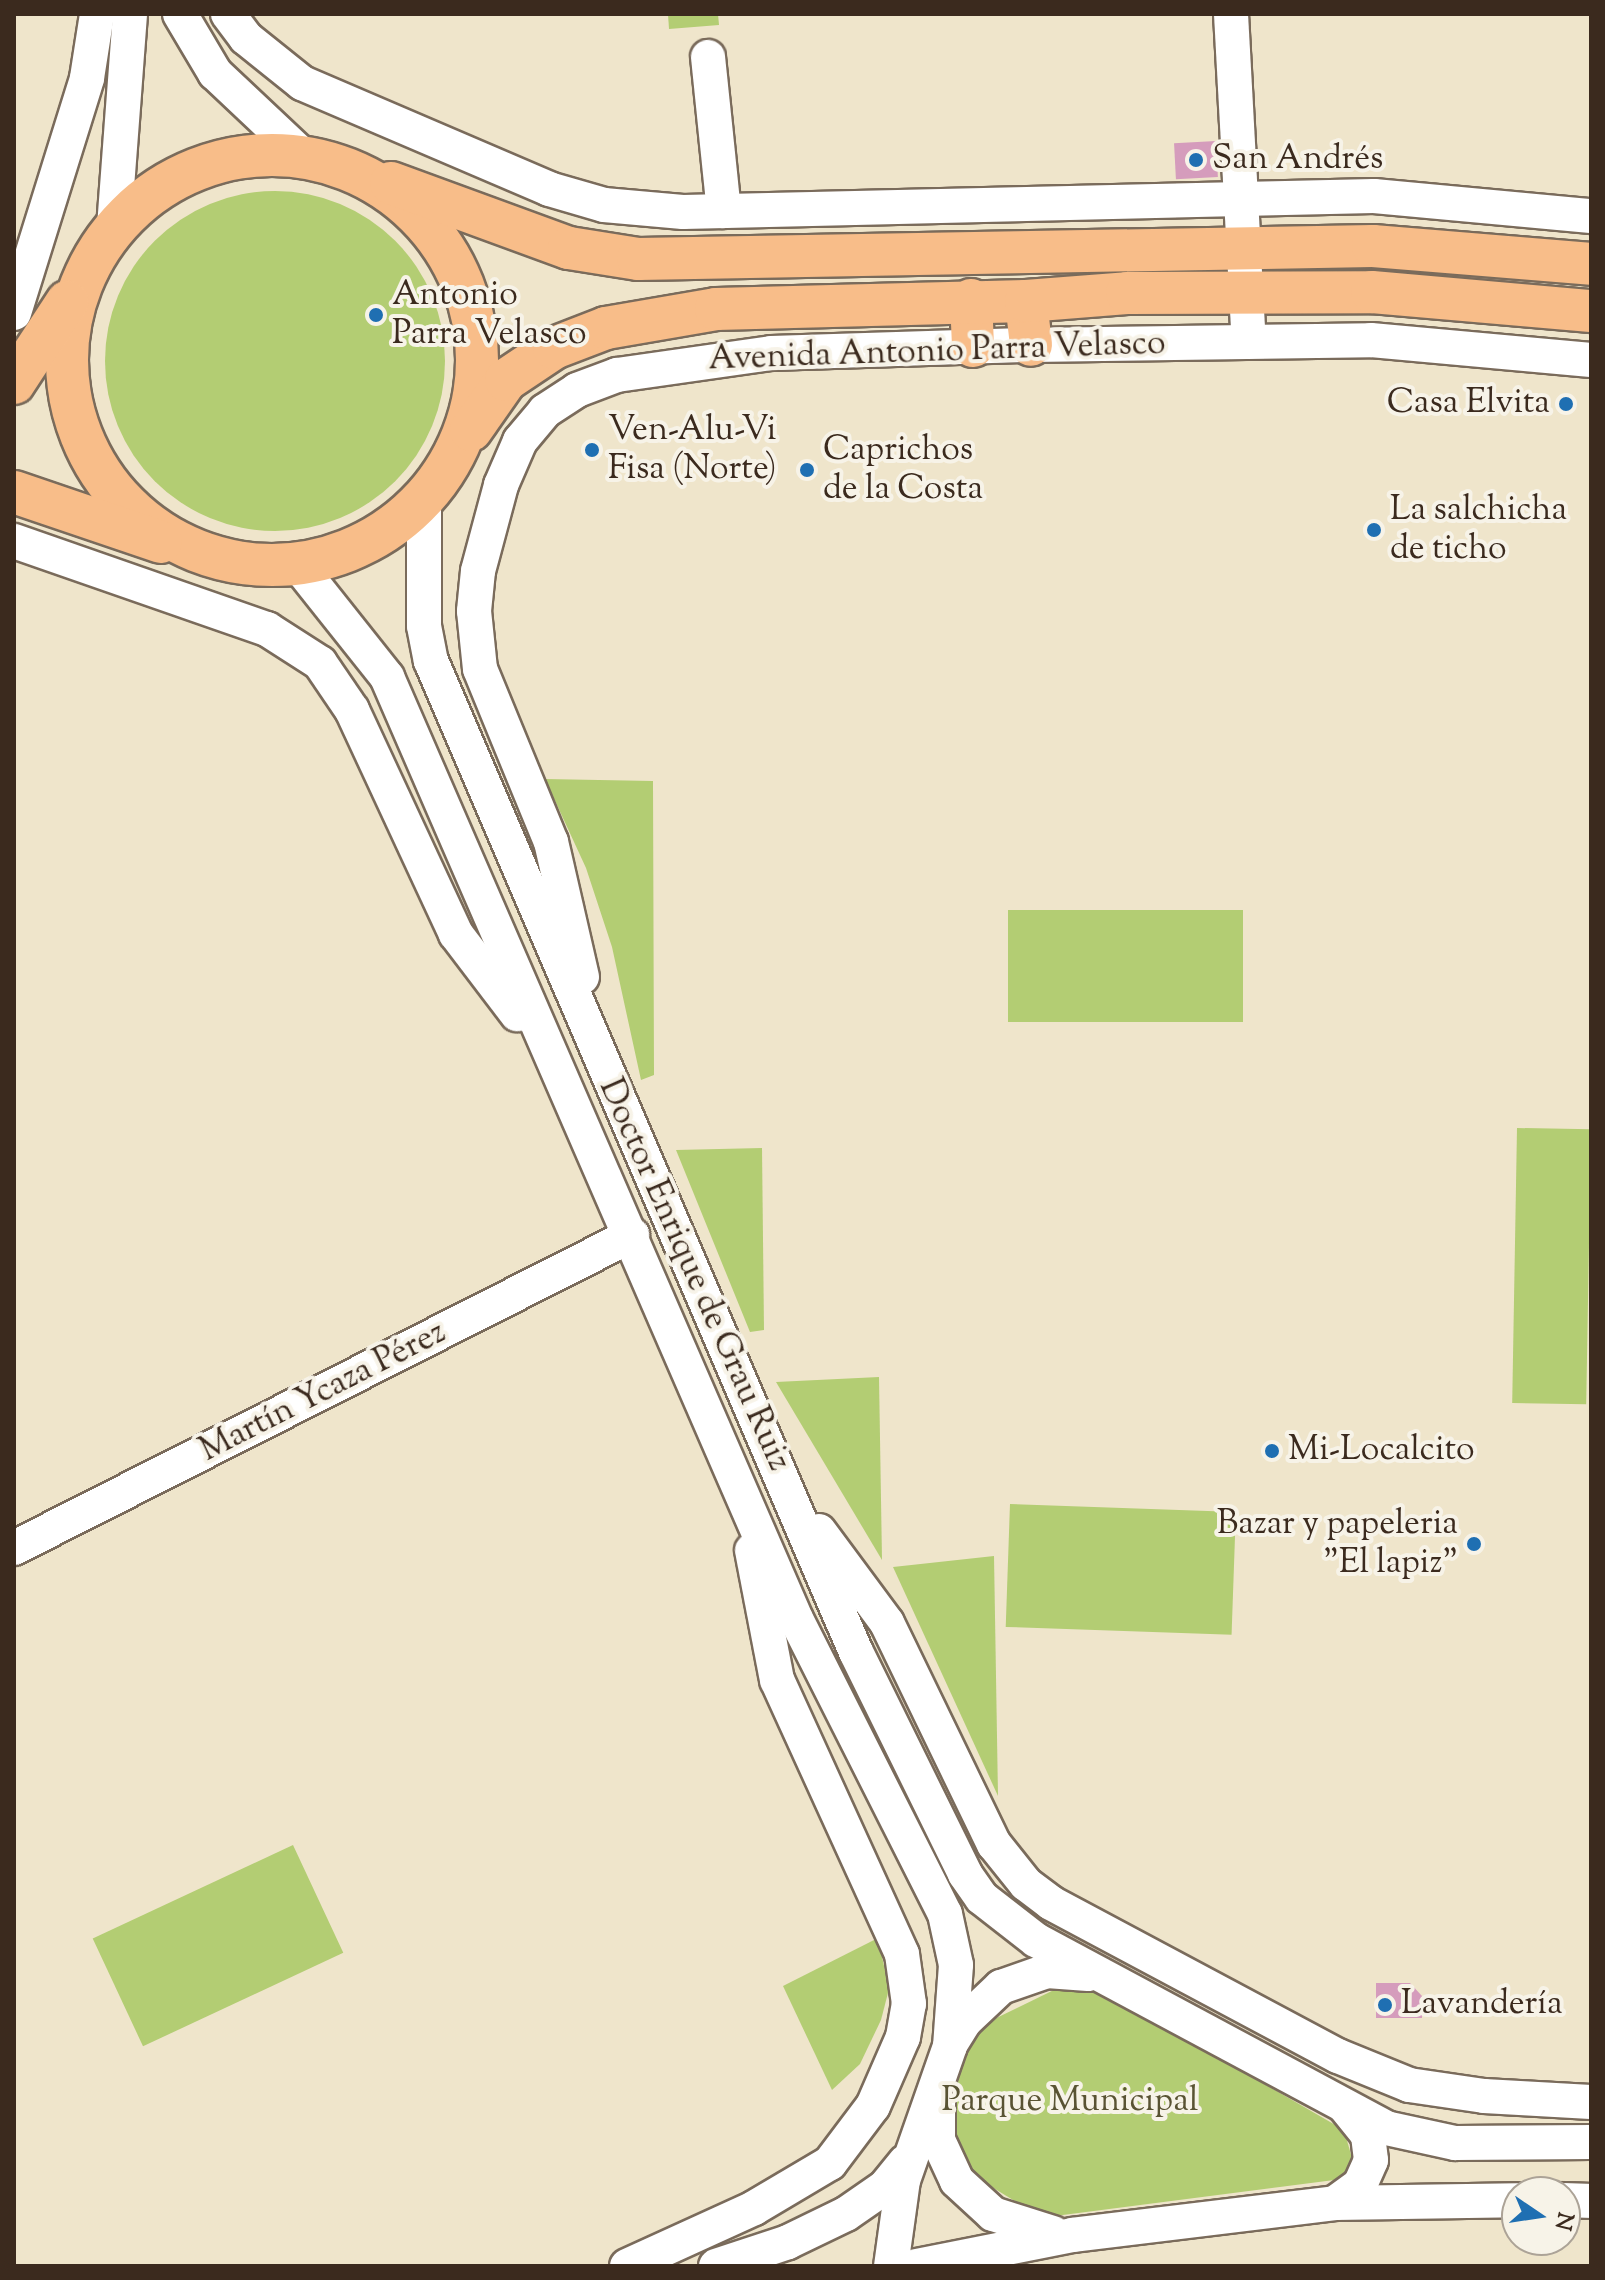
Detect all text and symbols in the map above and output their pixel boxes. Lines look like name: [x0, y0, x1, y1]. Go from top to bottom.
place label: San Andrés: [1212, 140, 1383, 180]
marker: San Andrés: [1187, 151, 1205, 169]
place label: Antonio Parra Velasco: [392, 275, 587, 354]
marker: Antonio Parra Velasco: [367, 306, 385, 324]
street label: Avenida Antonio Parra Velasco: [708, 324, 1166, 380]
place label: Casa Elvita: [1387, 384, 1550, 424]
marker: Casa Elvita: [1557, 395, 1575, 413]
place label: Ven-Alu-Vi Fisa (Norte): [608, 410, 777, 490]
place label: Caprichos de la Costa: [823, 430, 983, 510]
marker: Ven-Alu-Vi Fisa (Norte): [583, 441, 601, 459]
marker: Caprichos de la Costa: [798, 461, 816, 479]
place label: La salchicha de ticho: [1390, 490, 1567, 570]
marker: La salchicha de ticho: [1365, 521, 1383, 539]
street label: Doctor Enrique de Grau Ruiz: [589, 1073, 799, 1477]
street label: Martín Ycaza Pérez: [193, 1312, 453, 1472]
place label: Mi-Localcito: [1288, 1431, 1475, 1471]
marker: Mi-Localcito: [1263, 1442, 1281, 1460]
place label: Bazar y papeleria "El lapiz": [1217, 1504, 1458, 1584]
marker: Bazar y papeleria "El lapiz": [1465, 1535, 1483, 1553]
place label: Lavandería: [1401, 1985, 1563, 2025]
marker: Lavandería: [1376, 1996, 1394, 2014]
park label: Parque Municipal: [942, 2082, 1198, 2122]
north arrow: [1501, 2176, 1581, 2256]
text: N: [1545, 2209, 1580, 2233]

